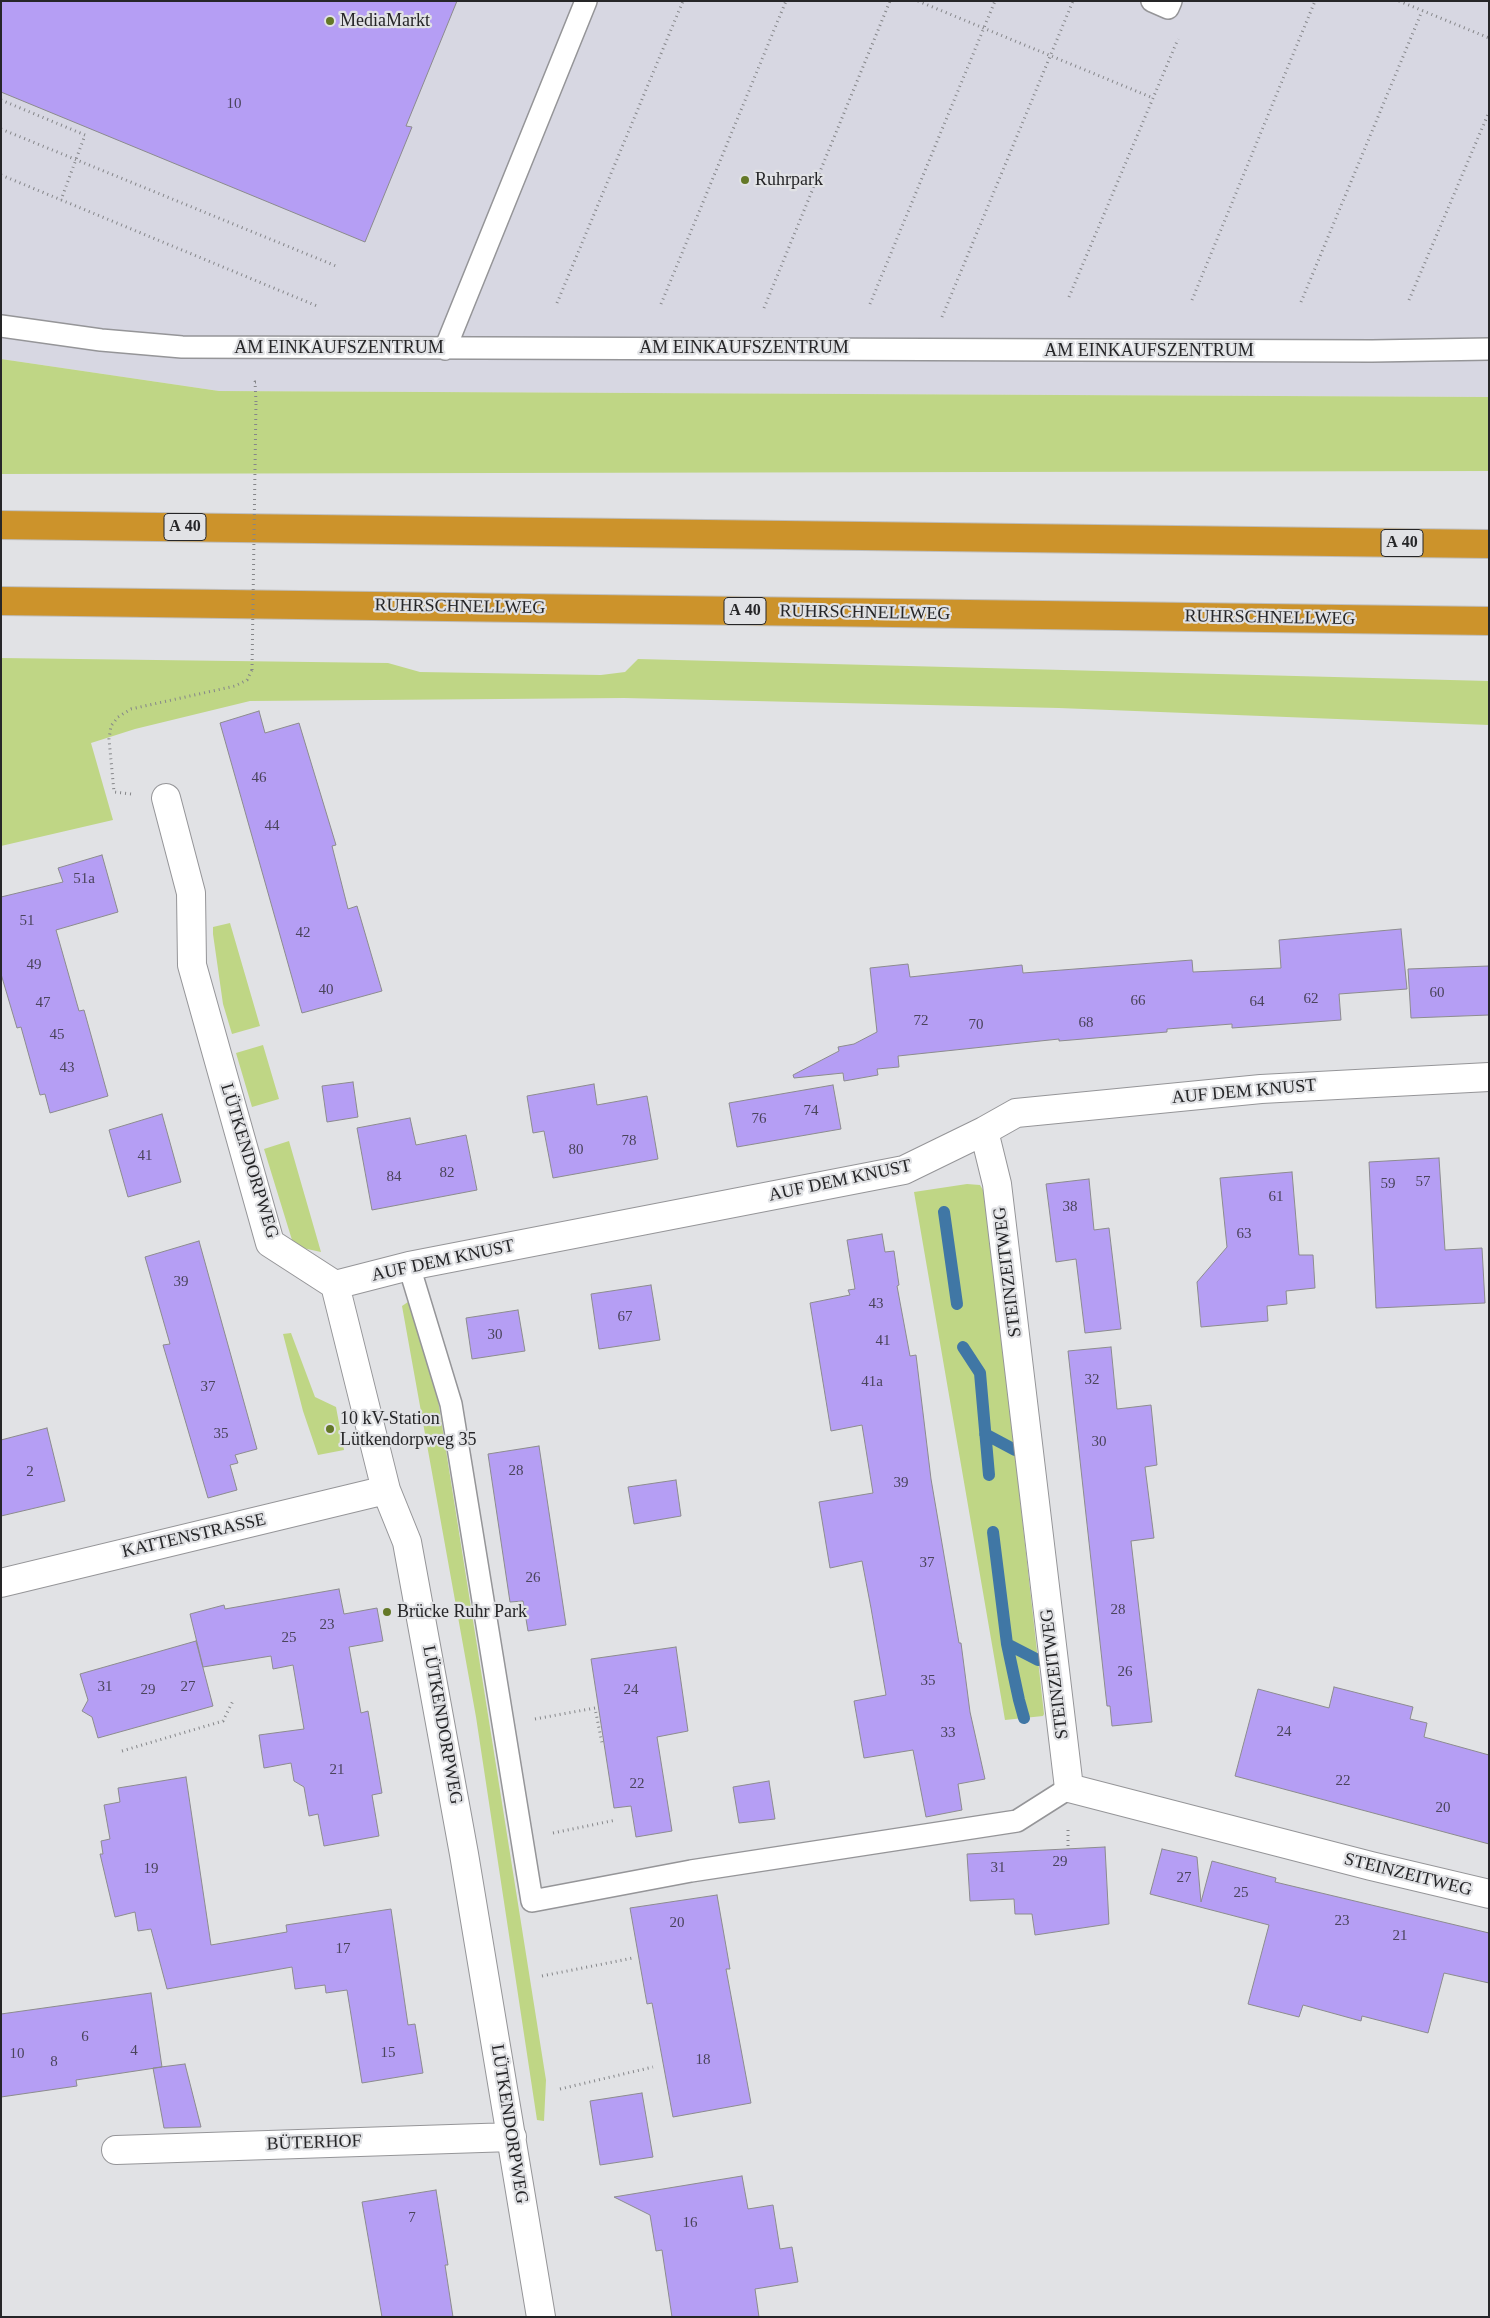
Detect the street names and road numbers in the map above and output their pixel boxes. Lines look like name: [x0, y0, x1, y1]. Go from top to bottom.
street label: AM EINKAUFSZENTRUM: [234, 337, 444, 359]
street label: AM EINKAUFSZENTRUM: [639, 337, 849, 359]
street label: AM EINKAUFSZENTRUM: [1044, 340, 1254, 362]
road number: A 40: [164, 514, 206, 540]
road number: A 40: [1381, 530, 1423, 556]
street label: RUHRSCHNELLWEG: [374, 595, 546, 619]
road number: A 40: [724, 598, 766, 624]
street label: RUHRSCHNELLWEG: [779, 601, 951, 625]
street label: RUHRSCHNELLWEG: [1184, 606, 1356, 630]
street label: AUF DEM KNUST: [1171, 1075, 1317, 1109]
street label: LÜTKENDORPWEG: [215, 1081, 283, 1241]
street label: AUF DEM KNUST: [767, 1155, 913, 1207]
street label: STEINZEITWEG: [989, 1206, 1027, 1338]
street label: AUF DEM KNUST: [370, 1235, 516, 1287]
street label: KATTENSTRASSE: [120, 1509, 268, 1563]
street label: STEINZEITWEG: [1036, 1608, 1074, 1740]
street label: LÜTKENDORPWEG: [417, 1644, 467, 1806]
street label: STEINZEITWEG: [1342, 1849, 1474, 1901]
street label: LÜTKENDORPWEG: [486, 2043, 532, 2205]
street label: BÜTERHOF: [266, 2131, 362, 2155]

